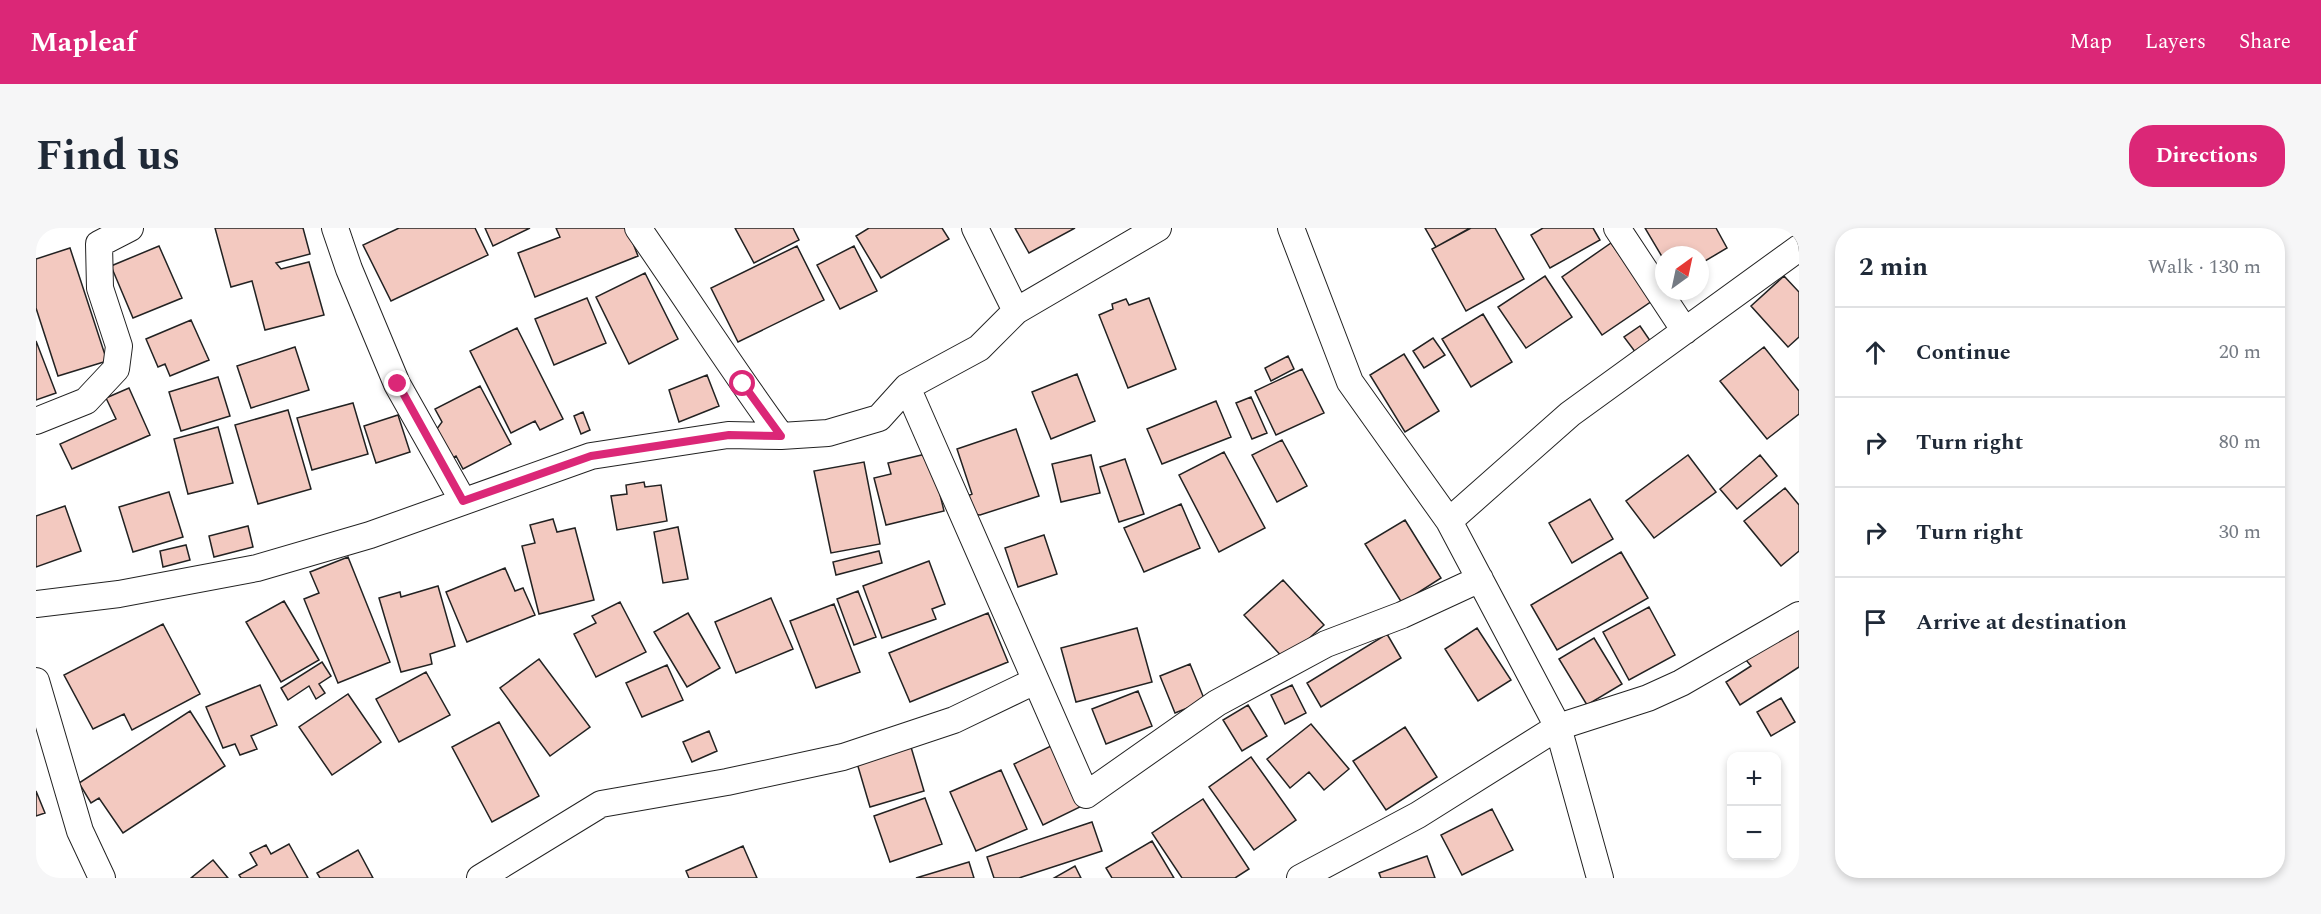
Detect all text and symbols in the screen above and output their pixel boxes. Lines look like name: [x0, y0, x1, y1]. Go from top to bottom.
text: Mapleaf: [30, 21, 137, 64]
text: Map: [2070, 26, 2112, 58]
text: Layers: [2145, 26, 2206, 58]
text: Share: [2239, 26, 2291, 58]
text: Find us: [36, 125, 180, 188]
button: Directions: [2129, 125, 2285, 187]
north arrow: [1655, 246, 1709, 300]
text: 2 min: [1859, 247, 1928, 287]
text: Walk · 130 m: [2148, 252, 2261, 282]
icon: ahead: [1859, 336, 1892, 369]
text: Continue: [1916, 336, 2011, 369]
text: 20 m: [2219, 337, 2261, 367]
route end: [384, 370, 410, 396]
route start: [729, 370, 755, 396]
icon: right: [1859, 426, 1892, 459]
text: Turn right: [1916, 426, 2023, 459]
text: 80 m: [2219, 427, 2261, 457]
icon: right: [1859, 516, 1892, 549]
text: Turn right: [1916, 516, 2023, 549]
text: 30 m: [2219, 517, 2261, 547]
icon: arrive: [1859, 606, 1892, 639]
text: Arrive at destination: [1916, 606, 2127, 639]
map controls: [1727, 752, 1781, 860]
button: +: [1727, 752, 1781, 806]
button: −: [1727, 806, 1781, 860]

